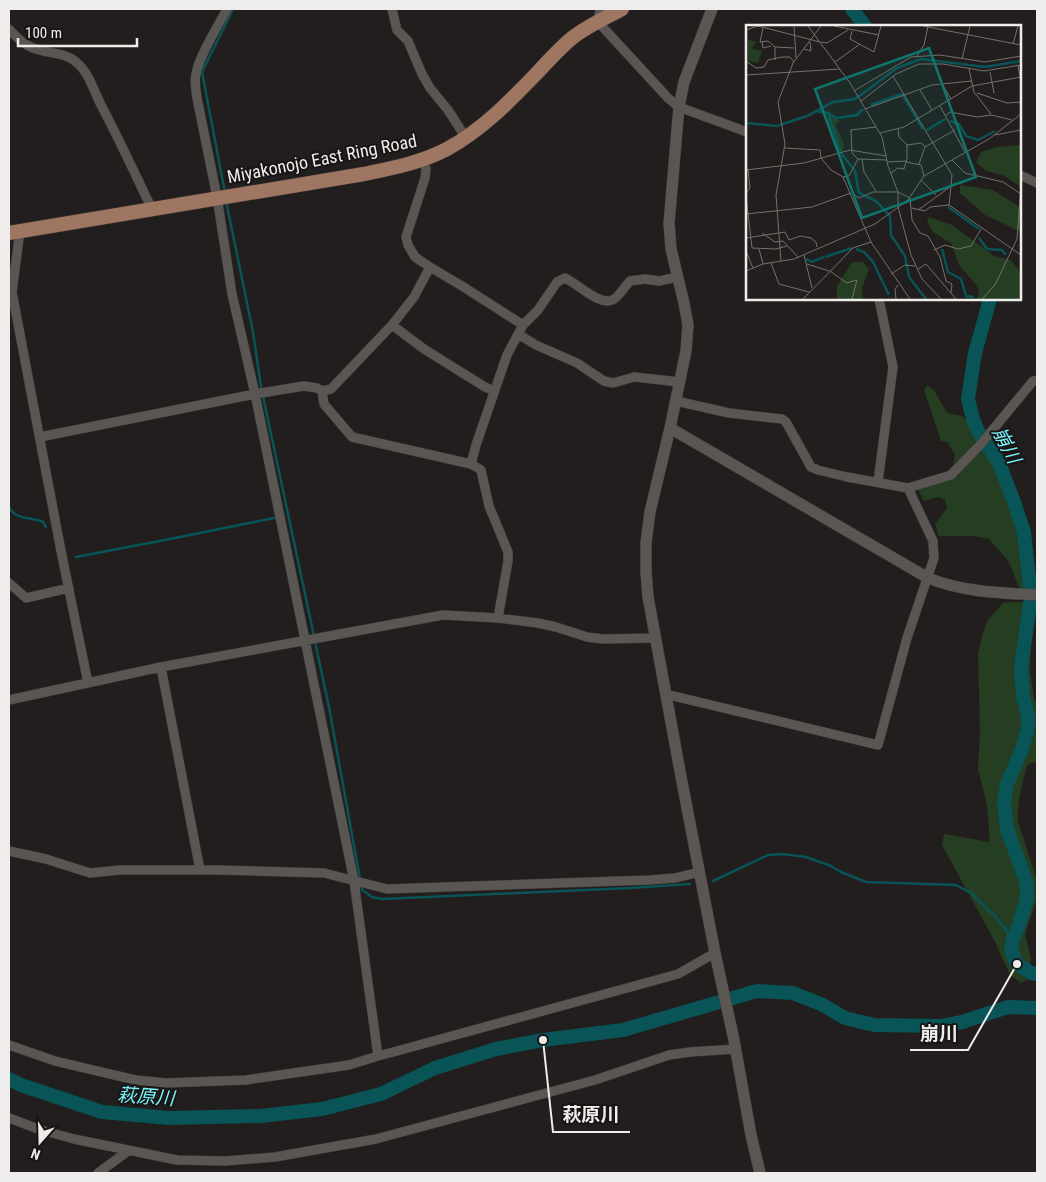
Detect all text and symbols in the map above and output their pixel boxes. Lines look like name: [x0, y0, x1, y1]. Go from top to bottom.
scale bar: [18, 15, 136, 47]
text: 100 m: [25, 24, 62, 42]
inset map: [746, 25, 1021, 300]
street label: Miyakonojo East Ring Road: [225, 130, 418, 187]
water label: 崩川: [987, 423, 1027, 469]
callout: 崩川: [910, 1016, 968, 1050]
text: 崩川: [920, 1022, 958, 1045]
water label: 萩原川: [117, 1083, 177, 1110]
callout: 萩原川: [553, 1098, 630, 1132]
text: 萩原川: [562, 1103, 620, 1126]
north arrow: [15, 1117, 65, 1167]
text: N: [29, 1145, 42, 1163]

